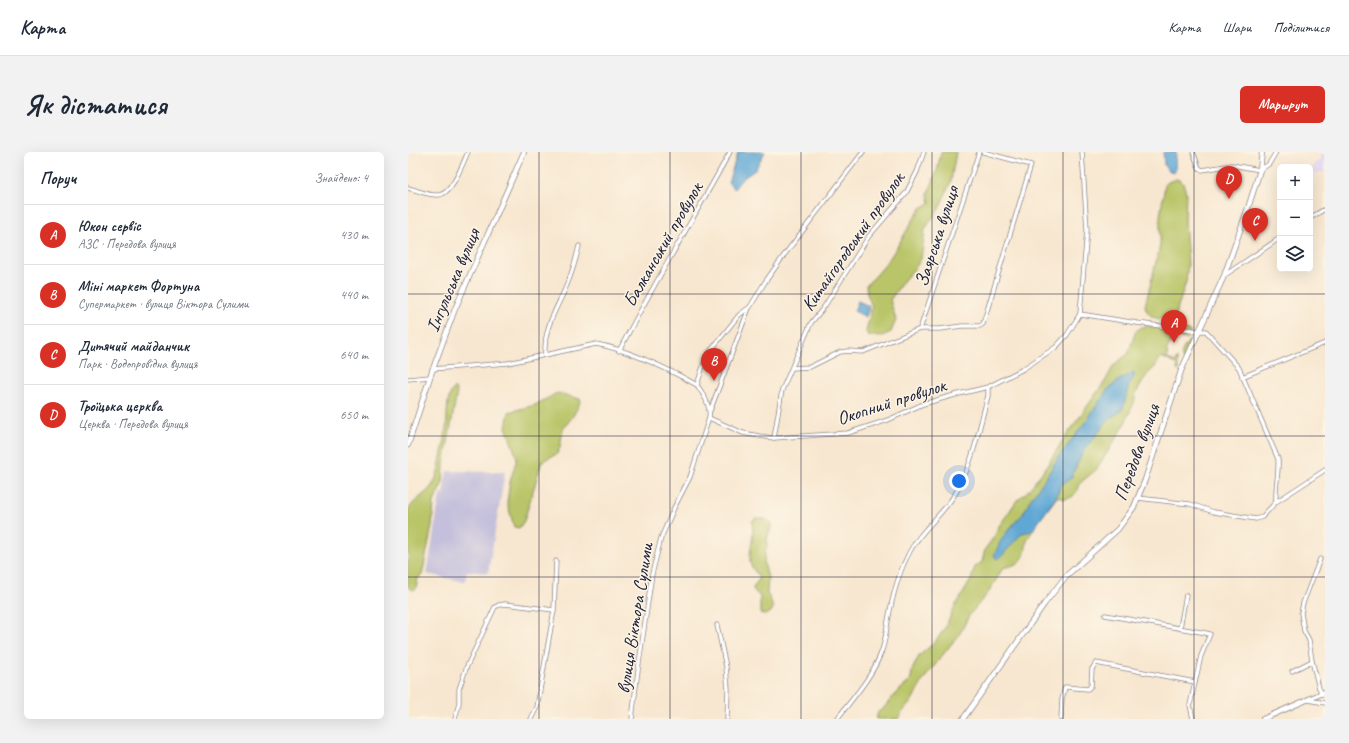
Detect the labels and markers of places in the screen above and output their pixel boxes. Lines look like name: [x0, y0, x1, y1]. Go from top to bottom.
pin: D: [1216, 166, 1242, 199]
pin: C: [1242, 208, 1268, 241]
pin: A: [1161, 310, 1187, 343]
pin: B: [701, 348, 727, 381]

